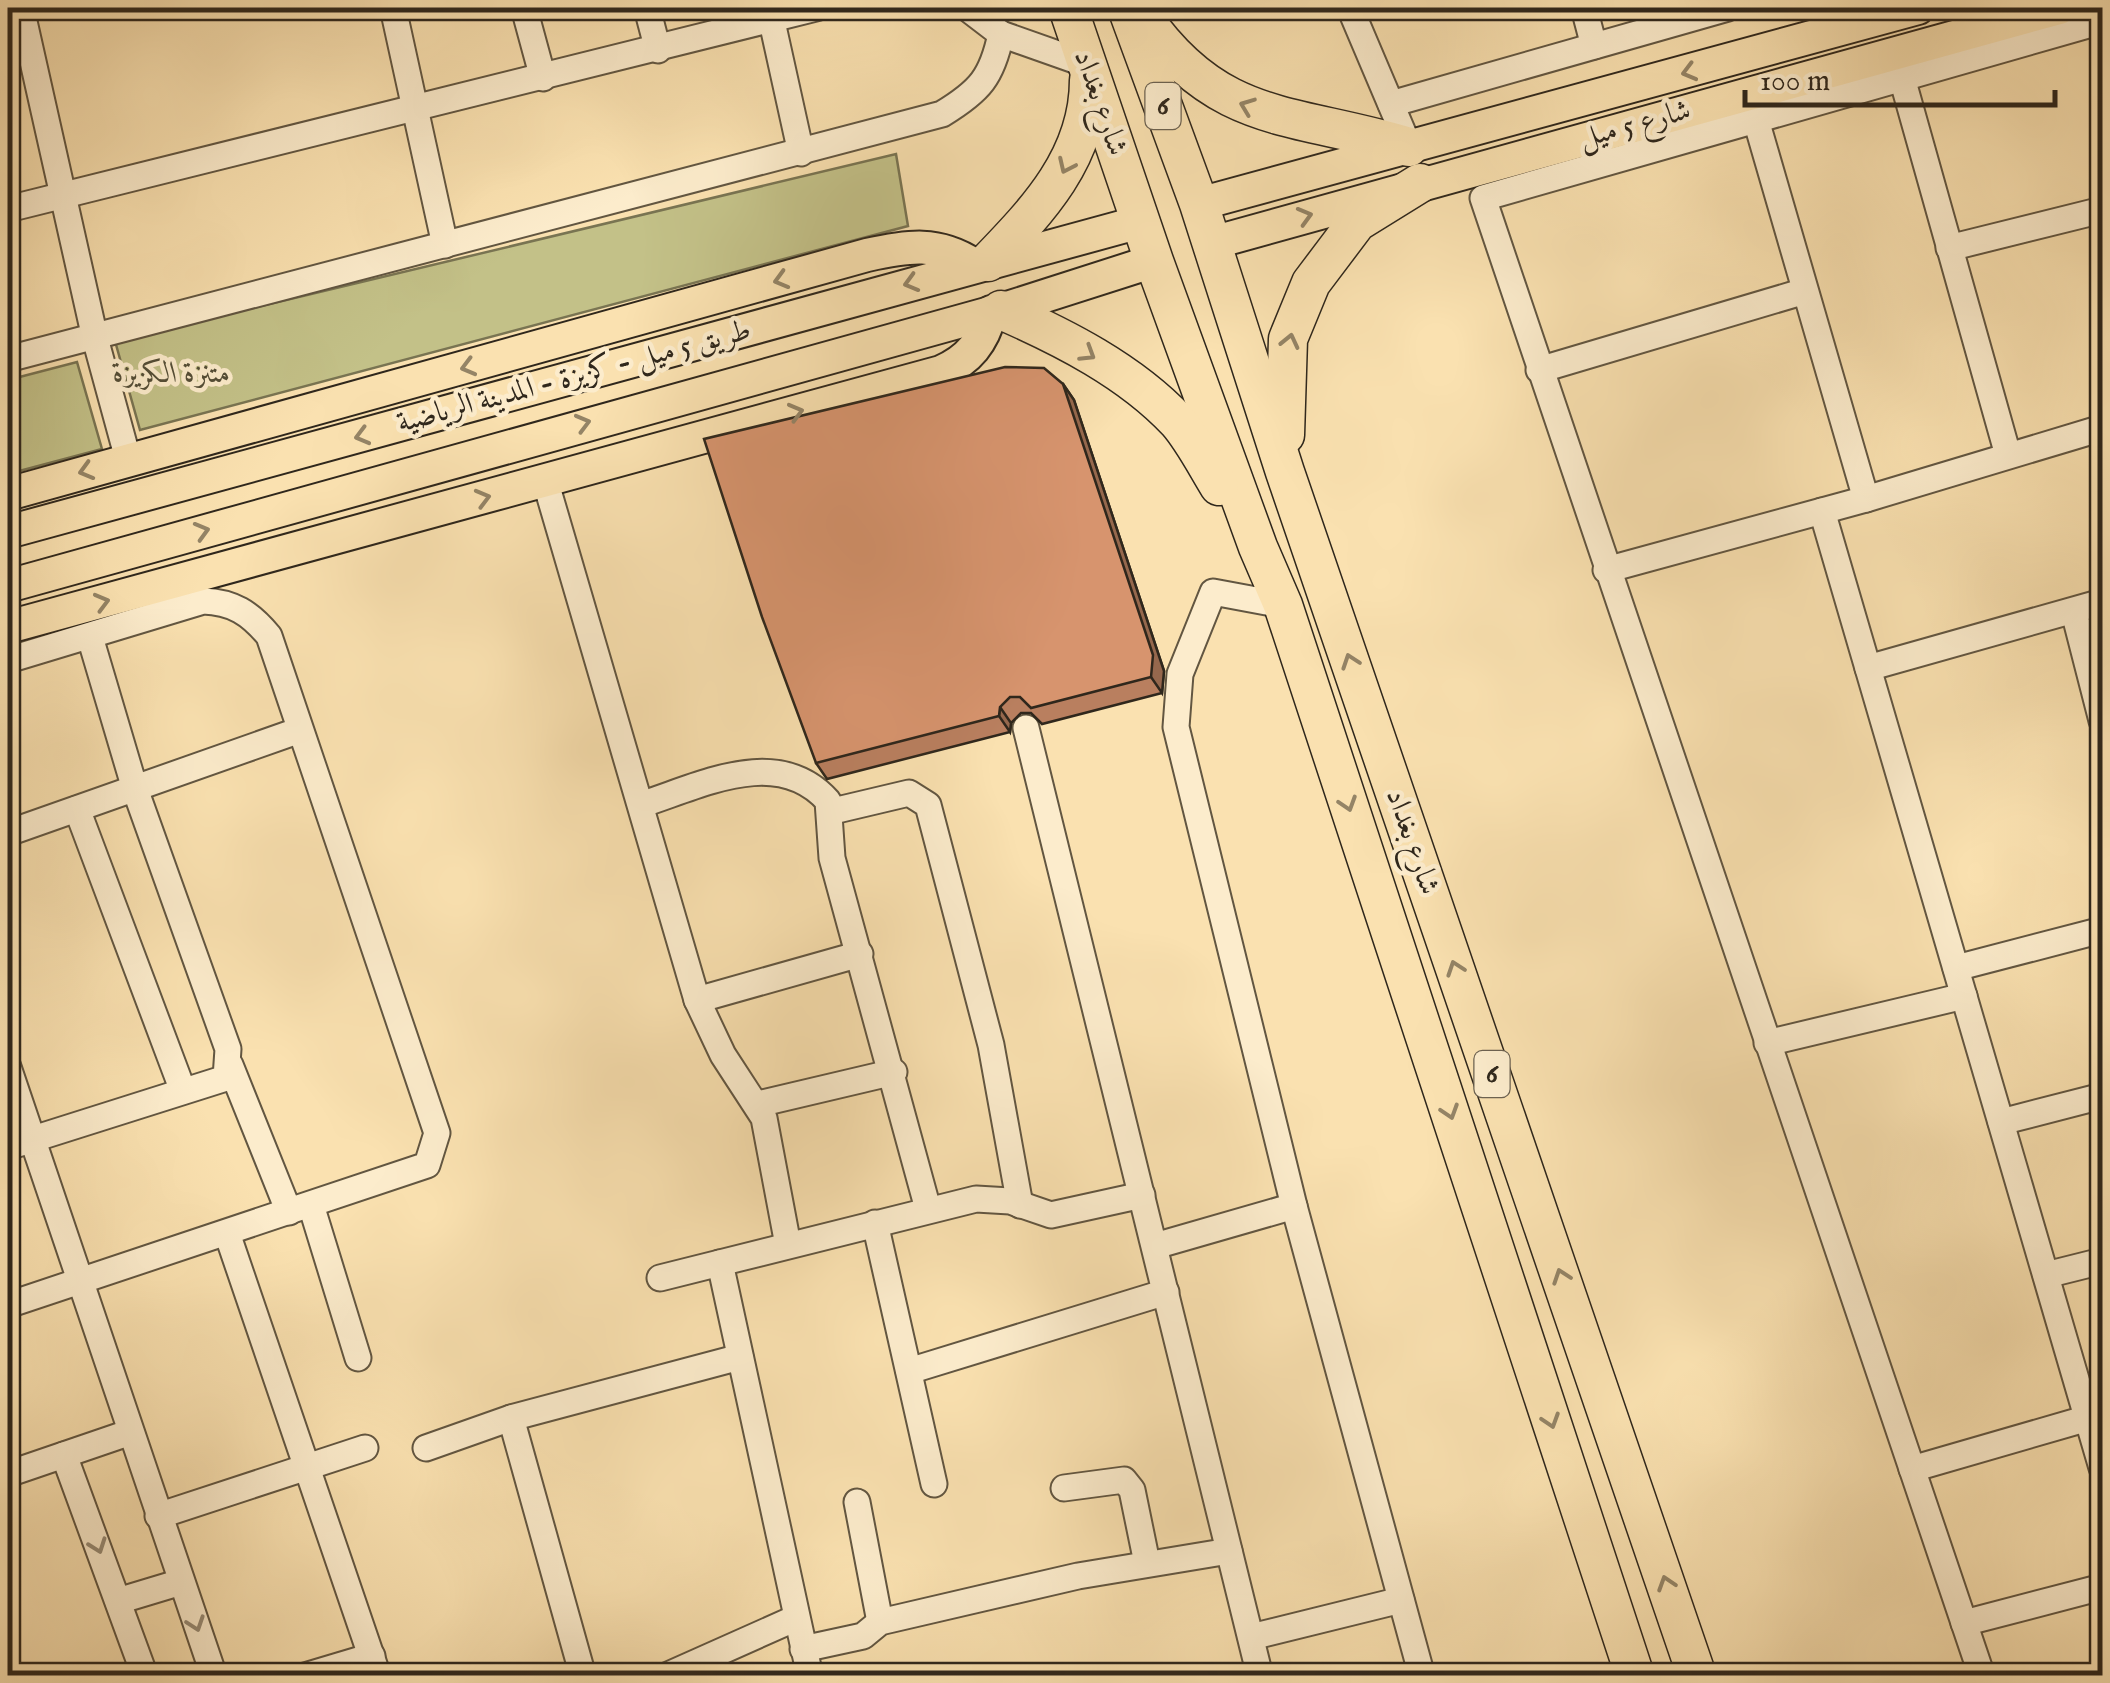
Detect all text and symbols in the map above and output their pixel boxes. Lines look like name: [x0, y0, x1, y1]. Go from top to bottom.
street label: شارع بغداد: [1060, 45, 1136, 162]
scale bar: [1745, 45, 2055, 107]
one-way arrow: [1681, 61, 1699, 82]
text: 100 m: [1760, 63, 1830, 101]
road number: 6: [1146, 83, 1180, 129]
street label: شارع 5 ميل: [1575, 92, 1696, 162]
one-way arrow: [1239, 98, 1257, 118]
one-way arrow: [1058, 156, 1078, 174]
one-way arrow: [1296, 207, 1313, 228]
one-way arrow: [772, 268, 790, 289]
one-way arrow: [903, 271, 920, 292]
street label: طريق 5 ميل - كزيزة - المدينة الرياضية: [393, 311, 755, 443]
one-way arrow: [1278, 332, 1299, 349]
one-way arrow: [1077, 342, 1095, 361]
park label: متنزة الكزيزة: [112, 355, 231, 393]
one-way arrow: [459, 356, 477, 377]
one-way arrow: [787, 402, 804, 423]
one-way arrow: [573, 414, 591, 435]
one-way arrow: [354, 424, 371, 445]
one-way arrow: [79, 459, 96, 480]
one-way arrow: [473, 488, 491, 509]
one-way arrow: [193, 522, 210, 543]
one-way arrow: [92, 592, 110, 613]
one-way arrow: [1341, 653, 1361, 670]
street label: شارع بغداد: [1372, 784, 1448, 901]
one-way arrow: [1337, 794, 1357, 811]
one-way arrow: [1447, 961, 1467, 978]
road number: 6: [1474, 1051, 1510, 1097]
one-way arrow: [1438, 1103, 1458, 1120]
one-way arrow: [1552, 1268, 1573, 1285]
one-way arrow: [1540, 1412, 1560, 1429]
one-way arrow: [86, 1537, 107, 1554]
one-way arrow: [1658, 1575, 1678, 1592]
one-way arrow: [184, 1615, 205, 1632]

